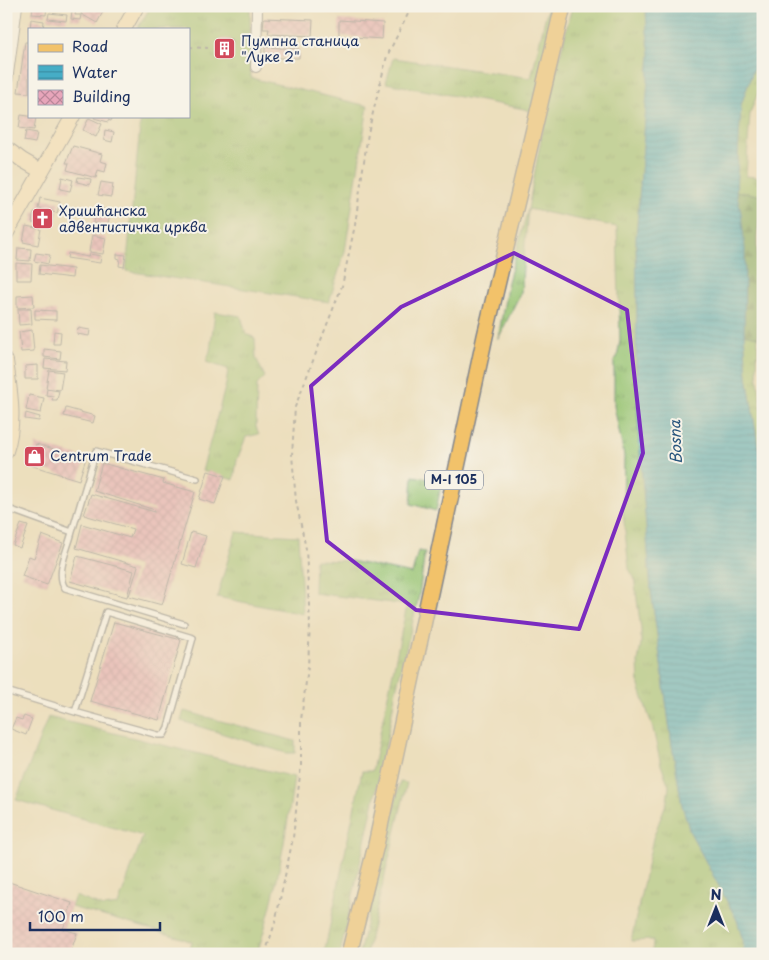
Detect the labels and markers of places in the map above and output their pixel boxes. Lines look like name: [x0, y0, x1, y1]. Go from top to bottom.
place label: Пумпна станица "Луке 2": [241, 30, 359, 67]
building icon: Пумпна станица "Луке 2": [213, 37, 237, 61]
place label: Хришћанска адвентистичка црква: [59, 200, 207, 237]
church icon: Хришћанска адвентистичка црква: [31, 207, 55, 231]
shop icon: Centrum Trade: [22, 444, 46, 468]
place label: Centrum Trade: [50, 445, 152, 466]

